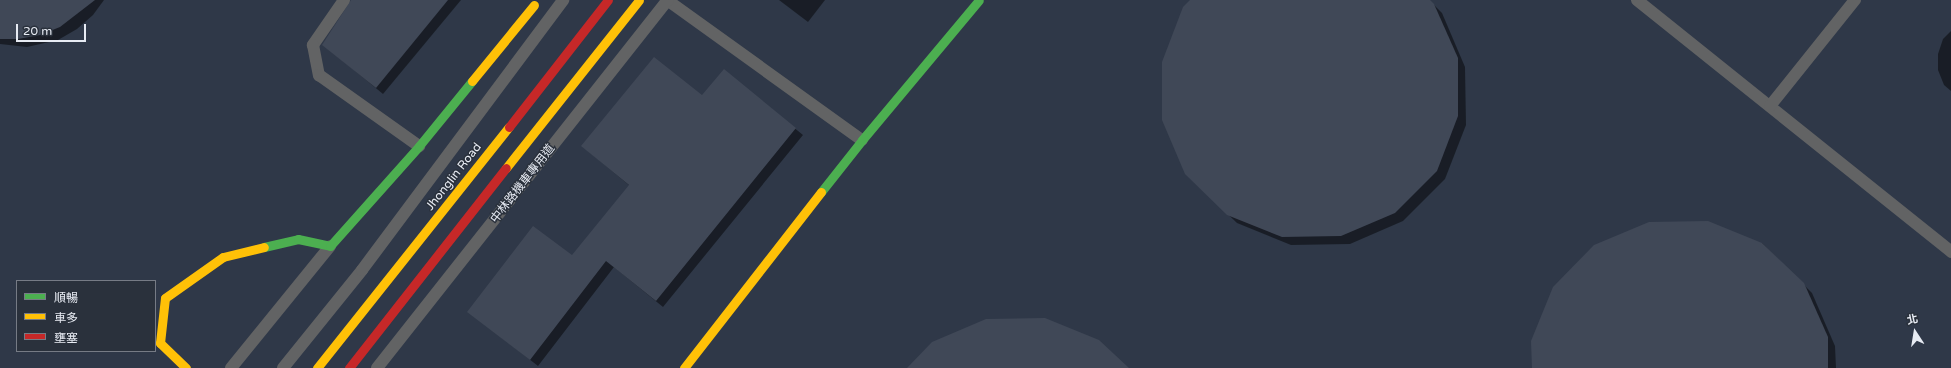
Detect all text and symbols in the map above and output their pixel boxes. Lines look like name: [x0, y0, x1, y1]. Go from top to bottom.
scale bar: [18, 16, 88, 42]
text: 20 m: [23, 24, 52, 38]
street label: Jhonglin Road: [423, 140, 485, 214]
street label: 中林路機車專用道: [488, 142, 558, 226]
legend: [16, 280, 156, 352]
text: 順暢: [54, 291, 78, 305]
text: 車多: [54, 311, 78, 325]
north arrow: [1895, 312, 1935, 352]
text: 北: [1906, 312, 1919, 327]
text: 壅塞: [54, 331, 78, 345]

